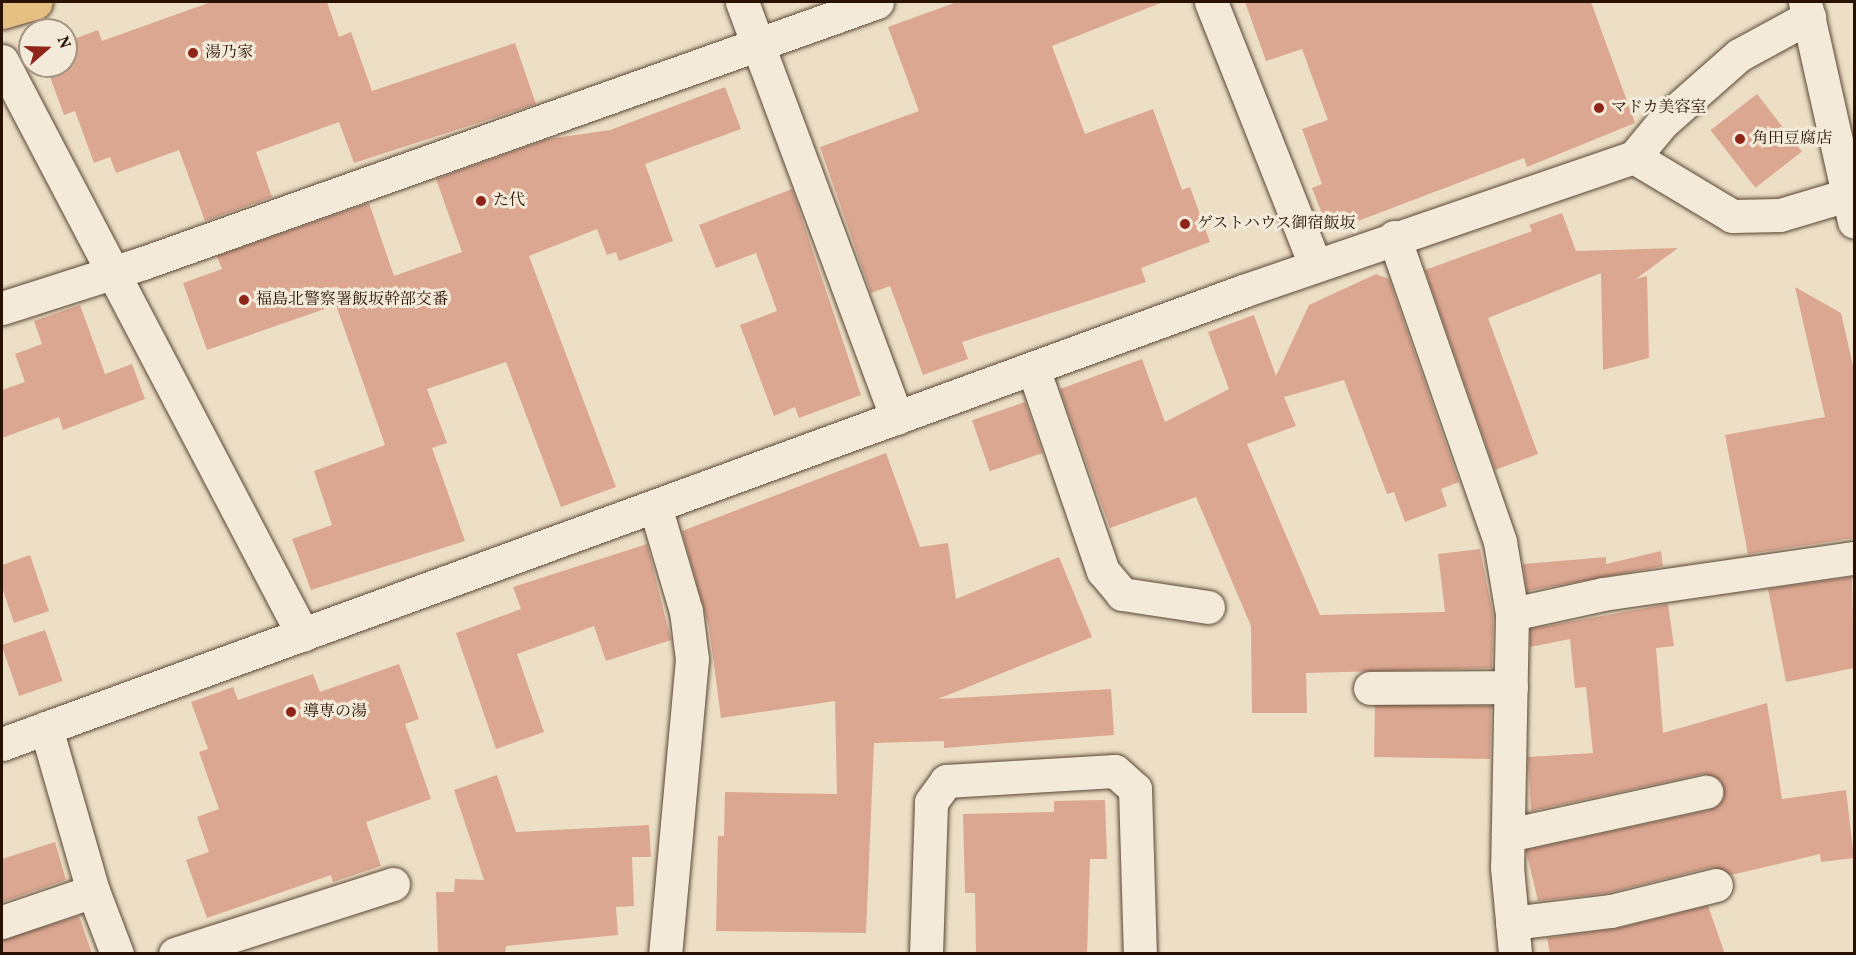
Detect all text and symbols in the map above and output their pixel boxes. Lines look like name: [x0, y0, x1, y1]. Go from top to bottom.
north arrow: [18, 18, 78, 78]
text: N: [51, 33, 75, 52]
place label: 湯乃家: [205, 43, 253, 63]
marker: 湯乃家: [186, 46, 200, 60]
place label: マドカ美容室: [1611, 98, 1707, 118]
marker: マドカ美容室: [1592, 101, 1606, 115]
place label: 角田豆腐店: [1752, 129, 1832, 149]
marker: 角田豆腐店: [1733, 132, 1747, 146]
place label: た代: [493, 191, 525, 211]
marker: た代: [474, 194, 488, 208]
place label: ゲストハウス御宿飯坂: [1197, 214, 1357, 234]
marker: ゲストハウス御宿飯坂: [1178, 217, 1192, 231]
place label: 福島北警察署飯坂幹部交番: [256, 290, 448, 310]
marker: 福島北警察署飯坂幹部交番: [237, 293, 251, 307]
place label: 導専の湯: [303, 702, 367, 722]
marker: 導専の湯: [284, 705, 298, 719]

